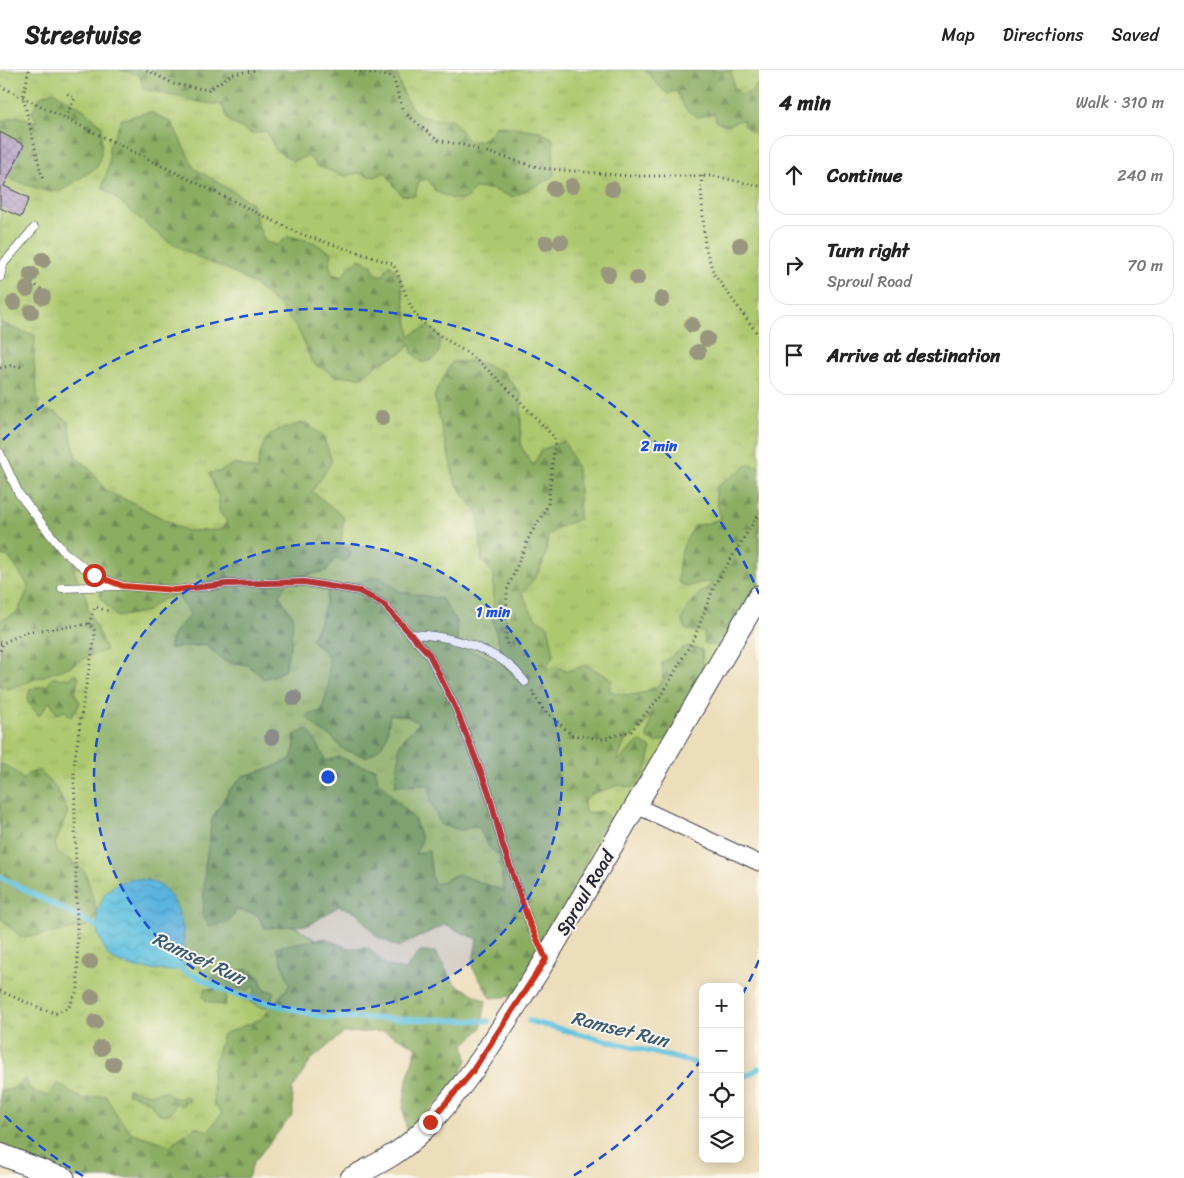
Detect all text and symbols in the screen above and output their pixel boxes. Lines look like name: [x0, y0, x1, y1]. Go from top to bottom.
text: Streetwise: [25, 14, 141, 56]
text: Map: [942, 19, 975, 51]
text: Directions: [1003, 19, 1084, 51]
text: Saved: [1112, 19, 1159, 51]
text: 4 min: [779, 84, 831, 122]
text: Walk · 310 m: [1076, 88, 1164, 117]
text: Continue: [827, 159, 903, 192]
icon: ahead: [780, 161, 808, 189]
text: 240 m: [1117, 161, 1163, 190]
text: Turn right: [827, 234, 909, 267]
icon: right: [780, 251, 808, 279]
text: 70 m: [1127, 251, 1163, 280]
text: Sproul Road: [827, 267, 912, 296]
text: Arrive at destination: [827, 339, 1000, 372]
icon: arrive: [780, 341, 808, 369]
text: 2 min: [640, 433, 678, 459]
route start: [83, 564, 106, 587]
text: 1 min: [476, 599, 511, 625]
centre of rings: [319, 768, 337, 786]
street label: Sproul Road: [547, 843, 624, 942]
water label: Ramset Run: [147, 922, 252, 995]
map controls: [699, 983, 744, 1163]
button: +: [699, 983, 744, 1028]
water label: Ramset Run: [568, 1001, 674, 1057]
button: −: [699, 1028, 744, 1073]
button: locate: [699, 1073, 744, 1118]
route end: [419, 1111, 442, 1134]
button: layers: [699, 1118, 744, 1163]

